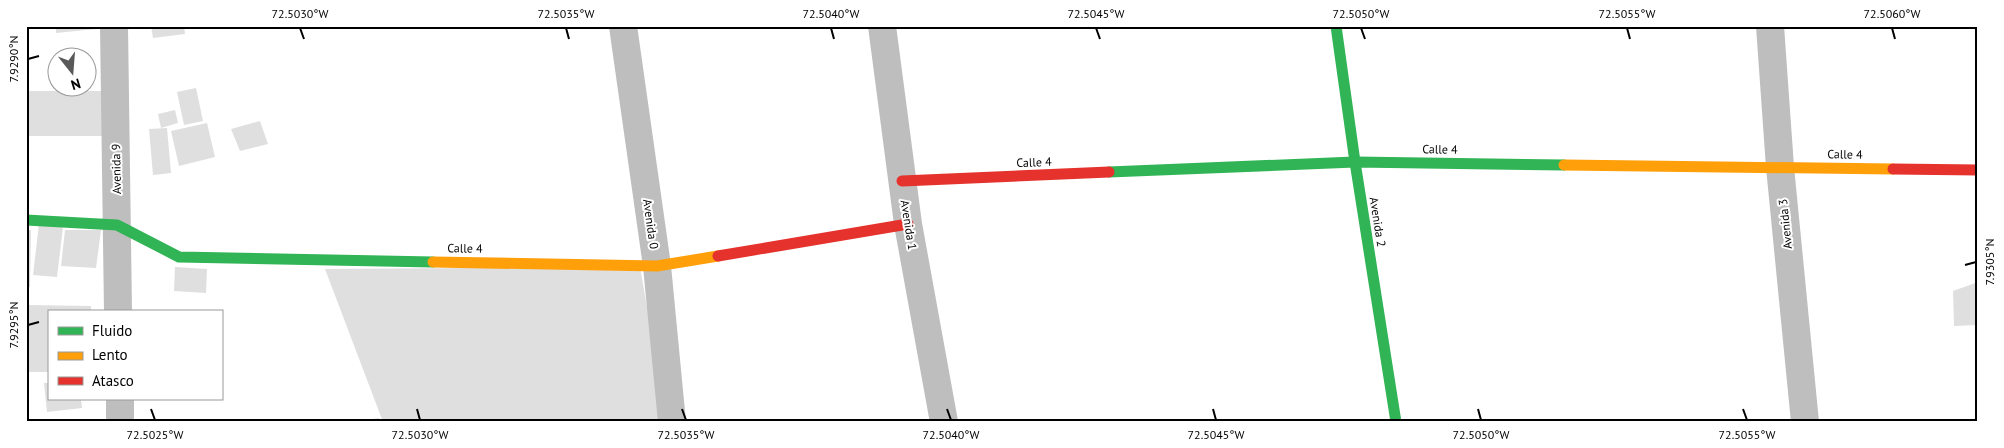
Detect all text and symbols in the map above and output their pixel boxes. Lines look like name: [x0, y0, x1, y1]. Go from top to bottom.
text: 72.5030°W: [272, 6, 328, 21]
text: 72.5035°W: [538, 6, 594, 21]
text: 72.5040°W: [803, 6, 859, 21]
text: 72.5045°W: [1068, 6, 1124, 21]
text: 72.5050°W: [1333, 6, 1389, 21]
text: 72.5055°W: [1599, 6, 1655, 21]
text: 72.5060°W: [1864, 6, 1920, 21]
text: 7.9290°N: [6, 35, 21, 83]
north arrow: [48, 48, 98, 98]
text: N: [69, 74, 83, 94]
street label: Calle 4: [1422, 141, 1458, 157]
street label: Avenida 9: [108, 144, 124, 194]
street label: Calle 4: [1827, 146, 1863, 162]
street label: Calle 4: [1016, 154, 1052, 170]
street label: Avenida 2: [1367, 196, 1389, 248]
street label: Avenida 0: [640, 198, 662, 250]
street label: Avenida 3: [1775, 198, 1795, 250]
street label: Avenida 1: [898, 199, 920, 251]
text: 7.9305°N: [1982, 238, 1997, 286]
street label: Calle 4: [447, 240, 483, 256]
text: 7.9295°N: [6, 301, 21, 349]
legend: [48, 310, 222, 400]
text: Fluido: [92, 321, 132, 340]
text: Lento: [92, 345, 128, 364]
text: Atasco: [92, 371, 134, 390]
text: 72.5025°W: [127, 427, 183, 442]
text: 72.5030°W: [392, 427, 448, 442]
text: 72.5035°W: [658, 427, 714, 442]
text: 72.5040°W: [923, 427, 979, 442]
text: 72.5045°W: [1188, 427, 1244, 442]
text: 72.5050°W: [1453, 427, 1509, 442]
text: 72.5055°W: [1719, 427, 1775, 442]

